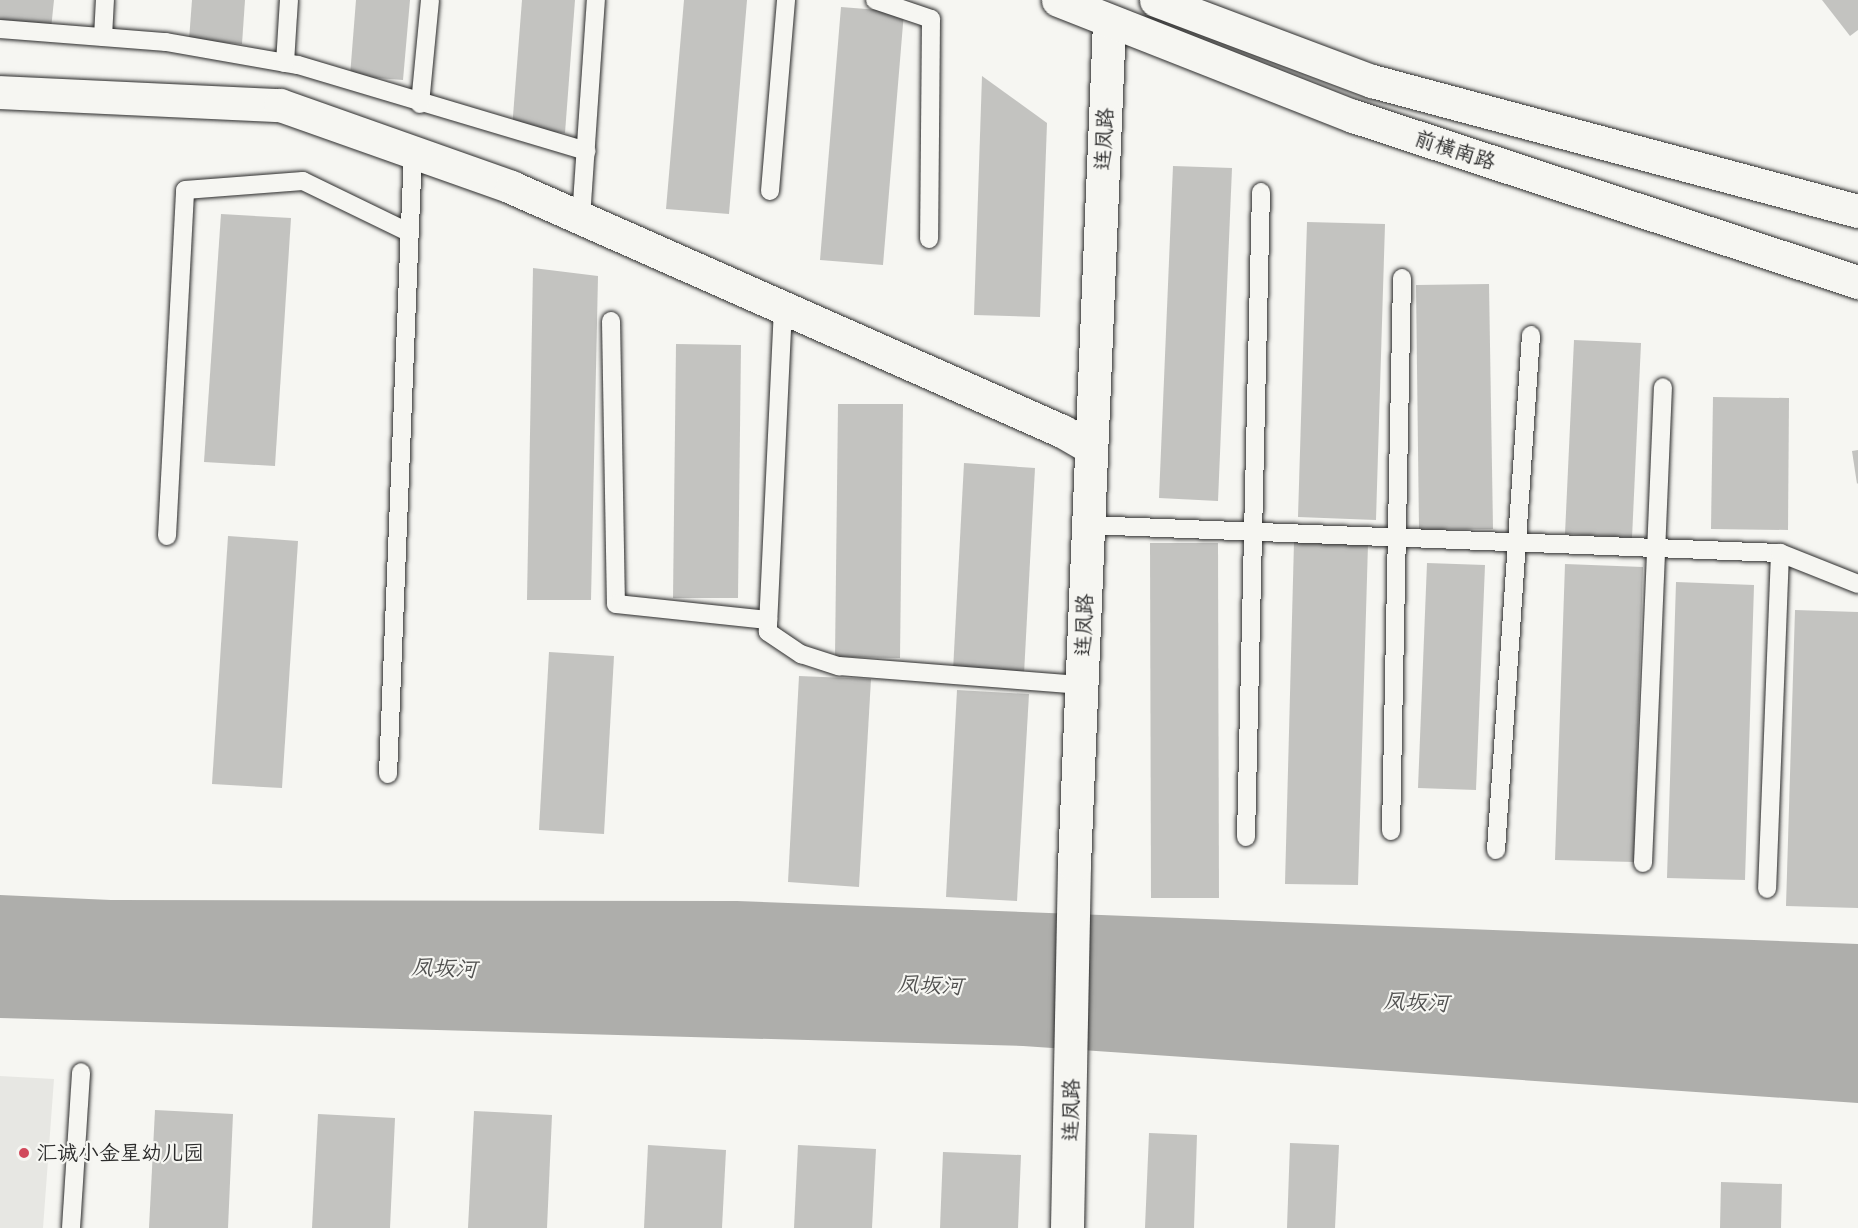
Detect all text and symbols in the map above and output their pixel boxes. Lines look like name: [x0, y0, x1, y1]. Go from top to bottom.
street label: 连凤路: [1090, 107, 1118, 171]
street label: 前横南路: [1411, 125, 1499, 175]
street label: 连凤路: [1070, 593, 1098, 657]
water label: 凤坂河: [411, 954, 477, 982]
water label: 凤坂河: [897, 971, 963, 999]
water label: 凤坂河: [1383, 988, 1449, 1016]
street label: 连凤路: [1058, 1078, 1084, 1142]
place label: 汇诚小金星幼儿园: [36, 1140, 204, 1166]
marker: 汇诚小金星幼儿园: [17, 1146, 31, 1160]

